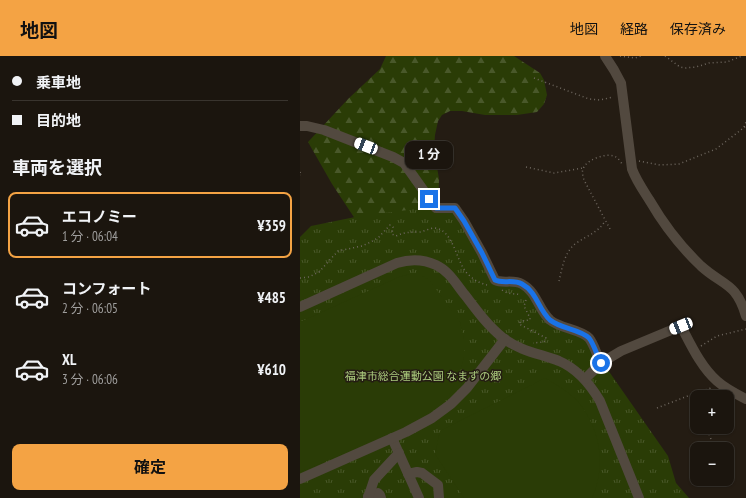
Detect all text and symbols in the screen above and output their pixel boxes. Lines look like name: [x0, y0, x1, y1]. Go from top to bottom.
text: 地図: [20, 18, 58, 42]
text: 地図: [570, 20, 598, 38]
text: 経路: [620, 20, 648, 38]
text: 保存済み: [670, 20, 726, 38]
text: 乗車地: [36, 73, 81, 92]
text: 目的地: [36, 111, 81, 130]
car: [353, 136, 379, 156]
callout: 1 分: [405, 141, 453, 169]
text: 1 分: [418, 146, 440, 163]
text: 車両を選択: [12, 156, 102, 179]
route end: [420, 190, 438, 208]
icon: car: [14, 207, 50, 243]
text: エコノミー: [62, 207, 137, 226]
text: ¥359: [257, 216, 286, 235]
text: 1 分 · 06:04: [62, 228, 118, 245]
icon: car: [14, 279, 50, 315]
text: コンフォート: [62, 279, 152, 298]
text: ¥485: [257, 288, 286, 307]
text: 2 分 · 06:05: [62, 300, 118, 317]
car: [668, 316, 694, 336]
text: XL: [62, 350, 76, 369]
icon: car: [14, 351, 50, 387]
route start: [592, 354, 610, 372]
text: ¥610: [257, 360, 286, 379]
park label: 福津市総合運動公園 なまずの郷: [345, 369, 501, 383]
text: 3 分 · 06:06: [62, 371, 118, 388]
map controls: [690, 390, 734, 486]
button: +: [690, 390, 734, 434]
button: −: [690, 442, 734, 486]
button: 確定: [12, 444, 288, 490]

